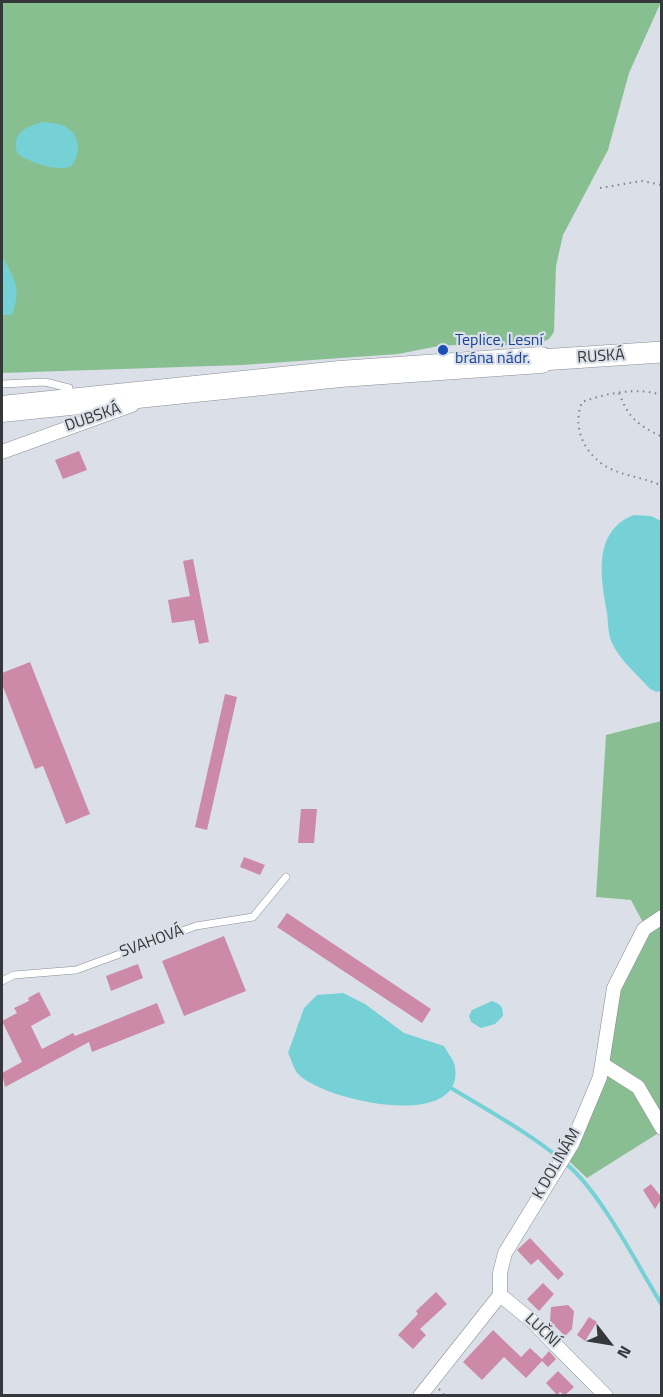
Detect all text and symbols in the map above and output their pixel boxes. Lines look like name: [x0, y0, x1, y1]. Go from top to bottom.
place label: Teplice, Lesní brána nádr.: [455, 331, 543, 369]
marker: Teplice, Lesní brána nádr.: [436, 343, 450, 357]
street label: RUSKÁ: [577, 346, 625, 368]
street label: DUBSKÁ: [63, 400, 123, 436]
street label: SVAHOVÁ: [117, 922, 187, 962]
street label: K DOLINÁM: [529, 1125, 585, 1203]
street label: LUČNÍ: [520, 1310, 564, 1352]
north arrow: [579, 1313, 639, 1373]
text: N: [611, 1341, 638, 1363]

